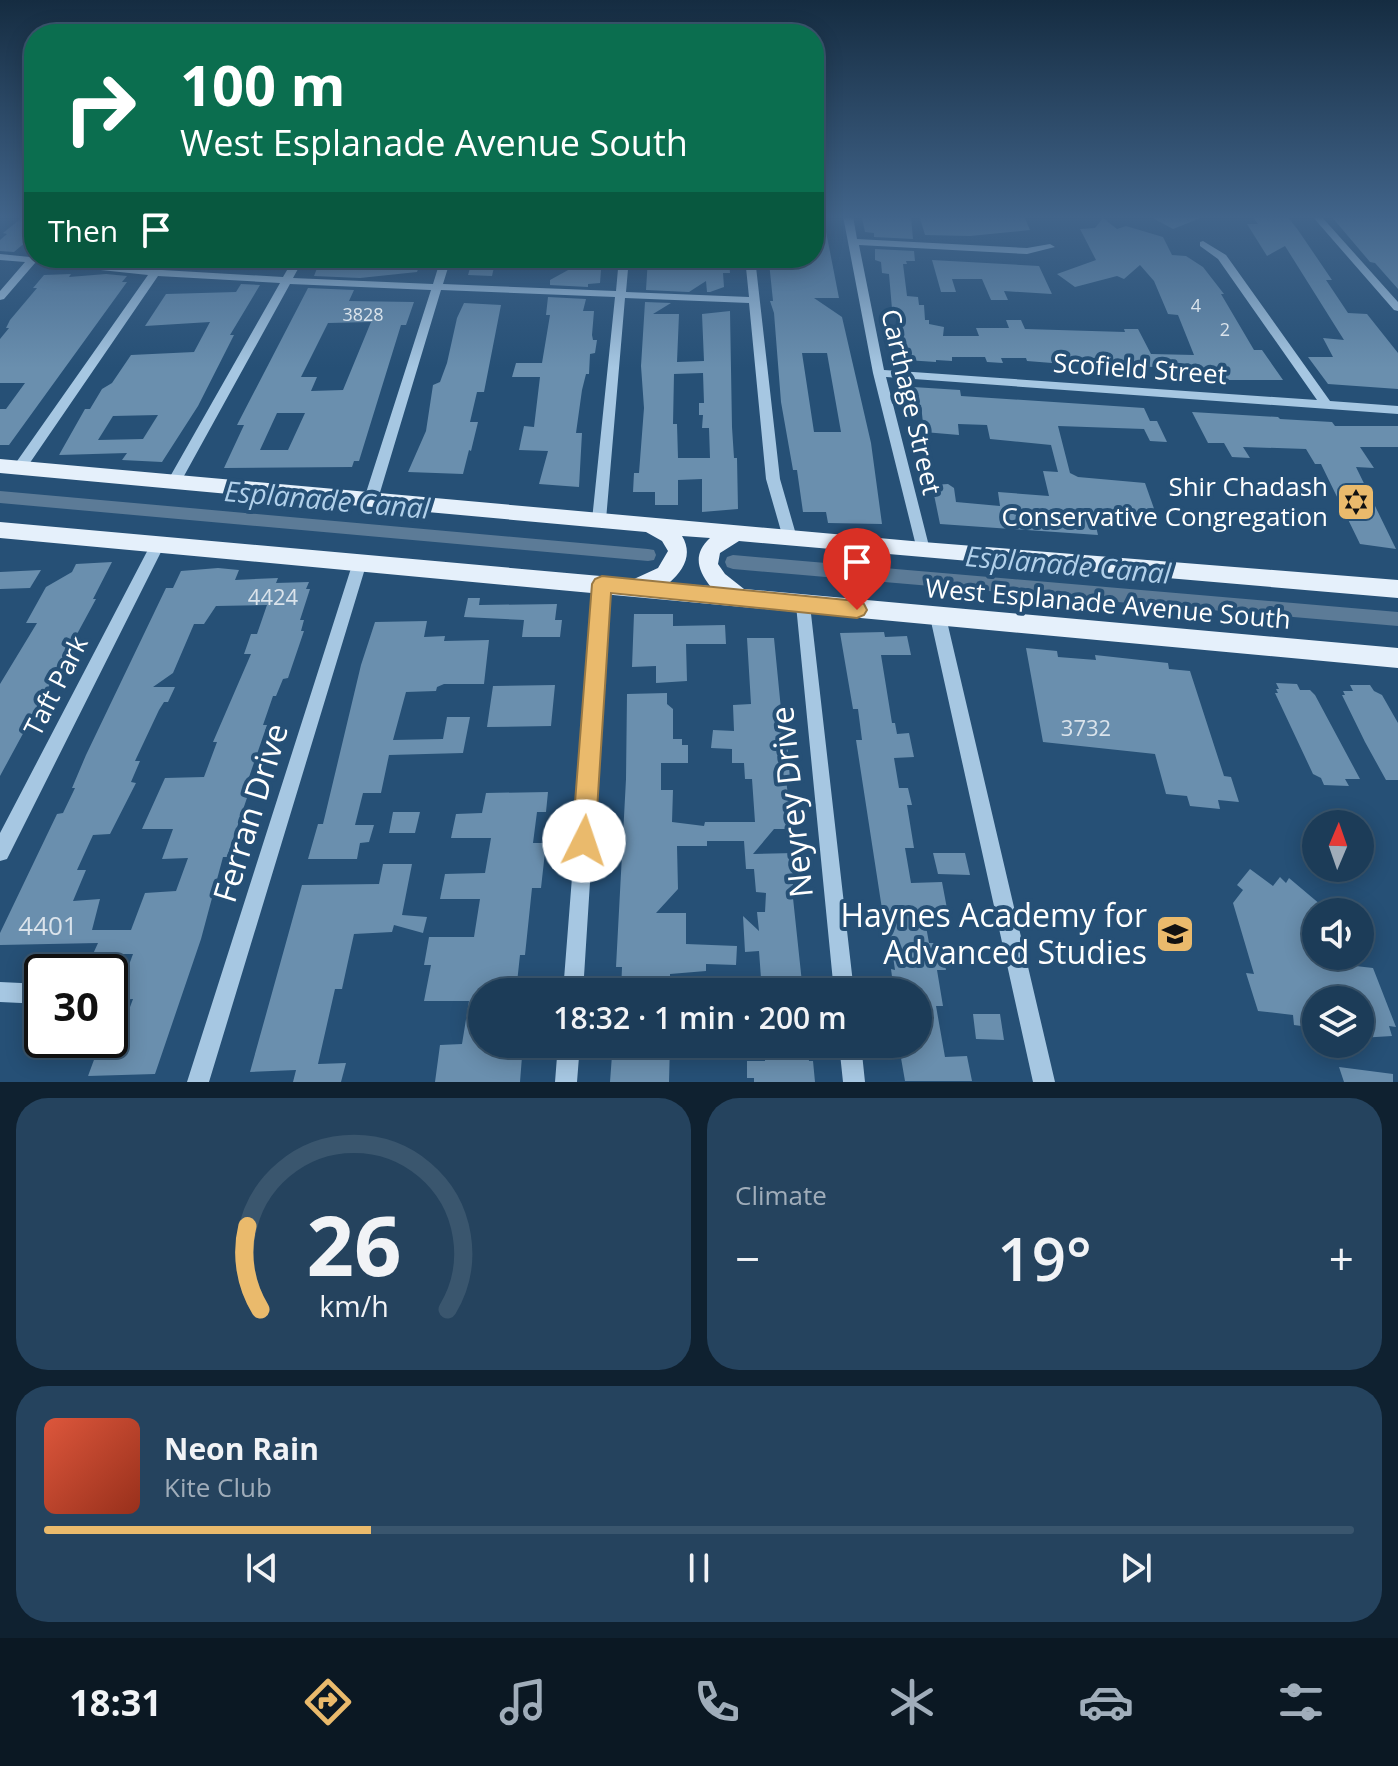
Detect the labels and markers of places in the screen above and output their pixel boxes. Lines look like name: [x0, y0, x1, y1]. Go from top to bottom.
place label: Shir Chadash Conservative Congregation: [1002, 468, 1328, 534]
synagogue icon: Shir Chadash Conservative Congregation: [1335, 481, 1377, 523]
pin: [823, 528, 891, 610]
place label: Haynes Academy for Advanced Studies: [840, 893, 1147, 973]
school or university icon: Haynes Academy for Advanced Studies: [1154, 913, 1196, 955]

